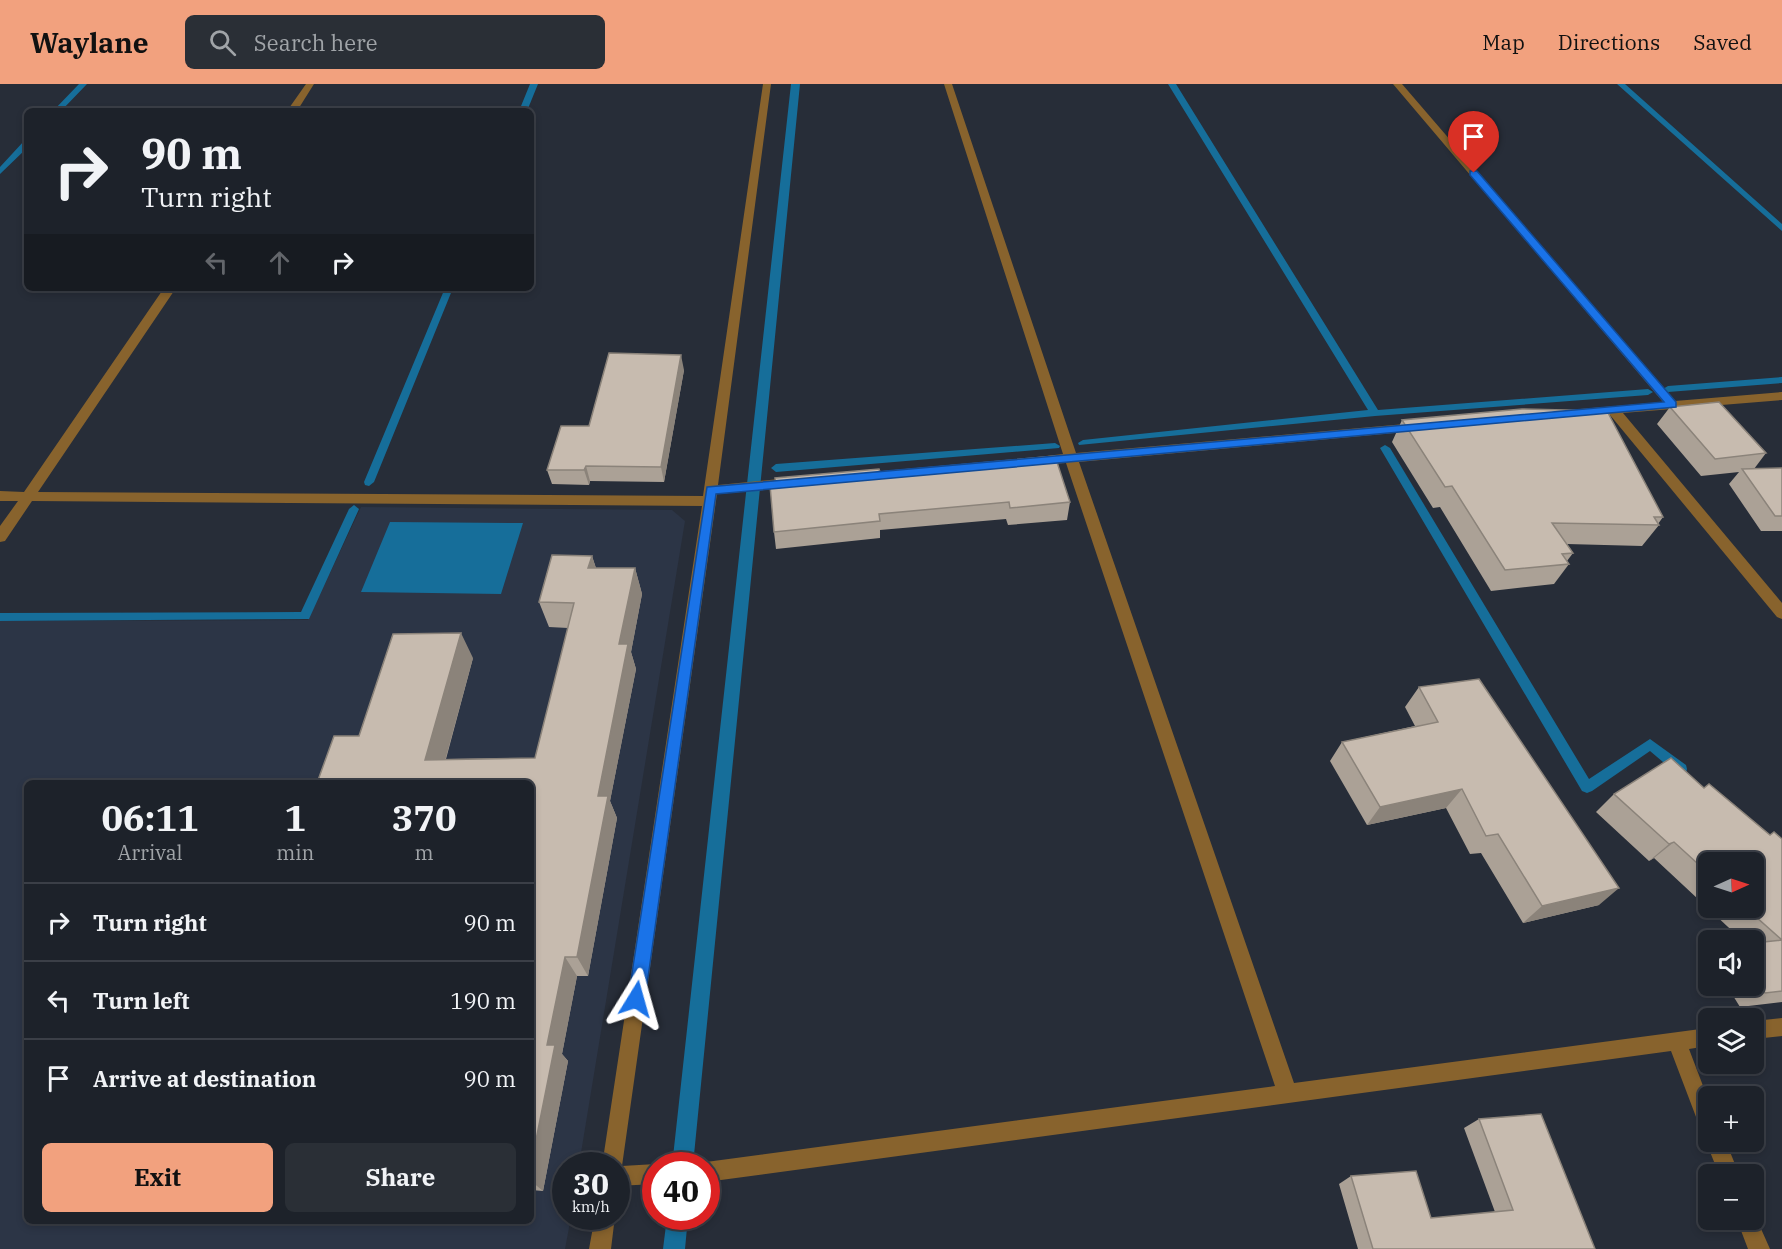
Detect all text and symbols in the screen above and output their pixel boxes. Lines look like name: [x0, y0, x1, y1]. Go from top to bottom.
search box: [185, 15, 605, 69]
text: Waylane: [30, 24, 149, 61]
icon: search: [206, 26, 239, 59]
text: Search here: [254, 28, 378, 57]
text: Map: [1482, 28, 1525, 56]
text: Directions: [1558, 28, 1660, 56]
text: Saved: [1693, 28, 1752, 56]
pin: [1448, 111, 1499, 173]
icon: arrive: [1457, 120, 1490, 153]
text: 90 m: [141, 126, 242, 181]
icon: right: [42, 132, 120, 210]
text: Turn right: [141, 179, 272, 214]
icon: left: [200, 246, 233, 279]
icon: ahead: [263, 246, 296, 279]
icon: right: [326, 246, 359, 279]
text: 06:11: [101, 794, 199, 841]
text: 1: [284, 794, 306, 841]
text: 370: [392, 794, 457, 841]
text: Arrival: [118, 839, 183, 866]
text: min: [276, 839, 314, 866]
text: m: [415, 839, 434, 866]
north arrow: [1698, 852, 1764, 918]
map controls: [1698, 852, 1764, 1230]
icon: right: [42, 906, 75, 939]
text: Turn right: [93, 908, 207, 937]
text: 90 m: [464, 908, 516, 937]
button: sound: [1698, 930, 1764, 996]
position arrow: [604, 967, 668, 1031]
icon: left: [42, 984, 75, 1017]
text: Turn left: [93, 986, 189, 1015]
text: 190 m: [450, 986, 516, 1015]
button: layers: [1698, 1008, 1764, 1074]
icon: arrive: [42, 1062, 75, 1095]
text: Arrive at destination: [93, 1064, 316, 1093]
text: 90 m: [464, 1064, 516, 1093]
button: +: [1698, 1086, 1764, 1152]
button: Exit: [42, 1143, 273, 1212]
button: Share: [285, 1143, 516, 1212]
speed limit sign: 40: [642, 1152, 720, 1230]
text: 30: [573, 1164, 609, 1203]
button: −: [1698, 1164, 1764, 1230]
text: km/h: [572, 1197, 610, 1216]

